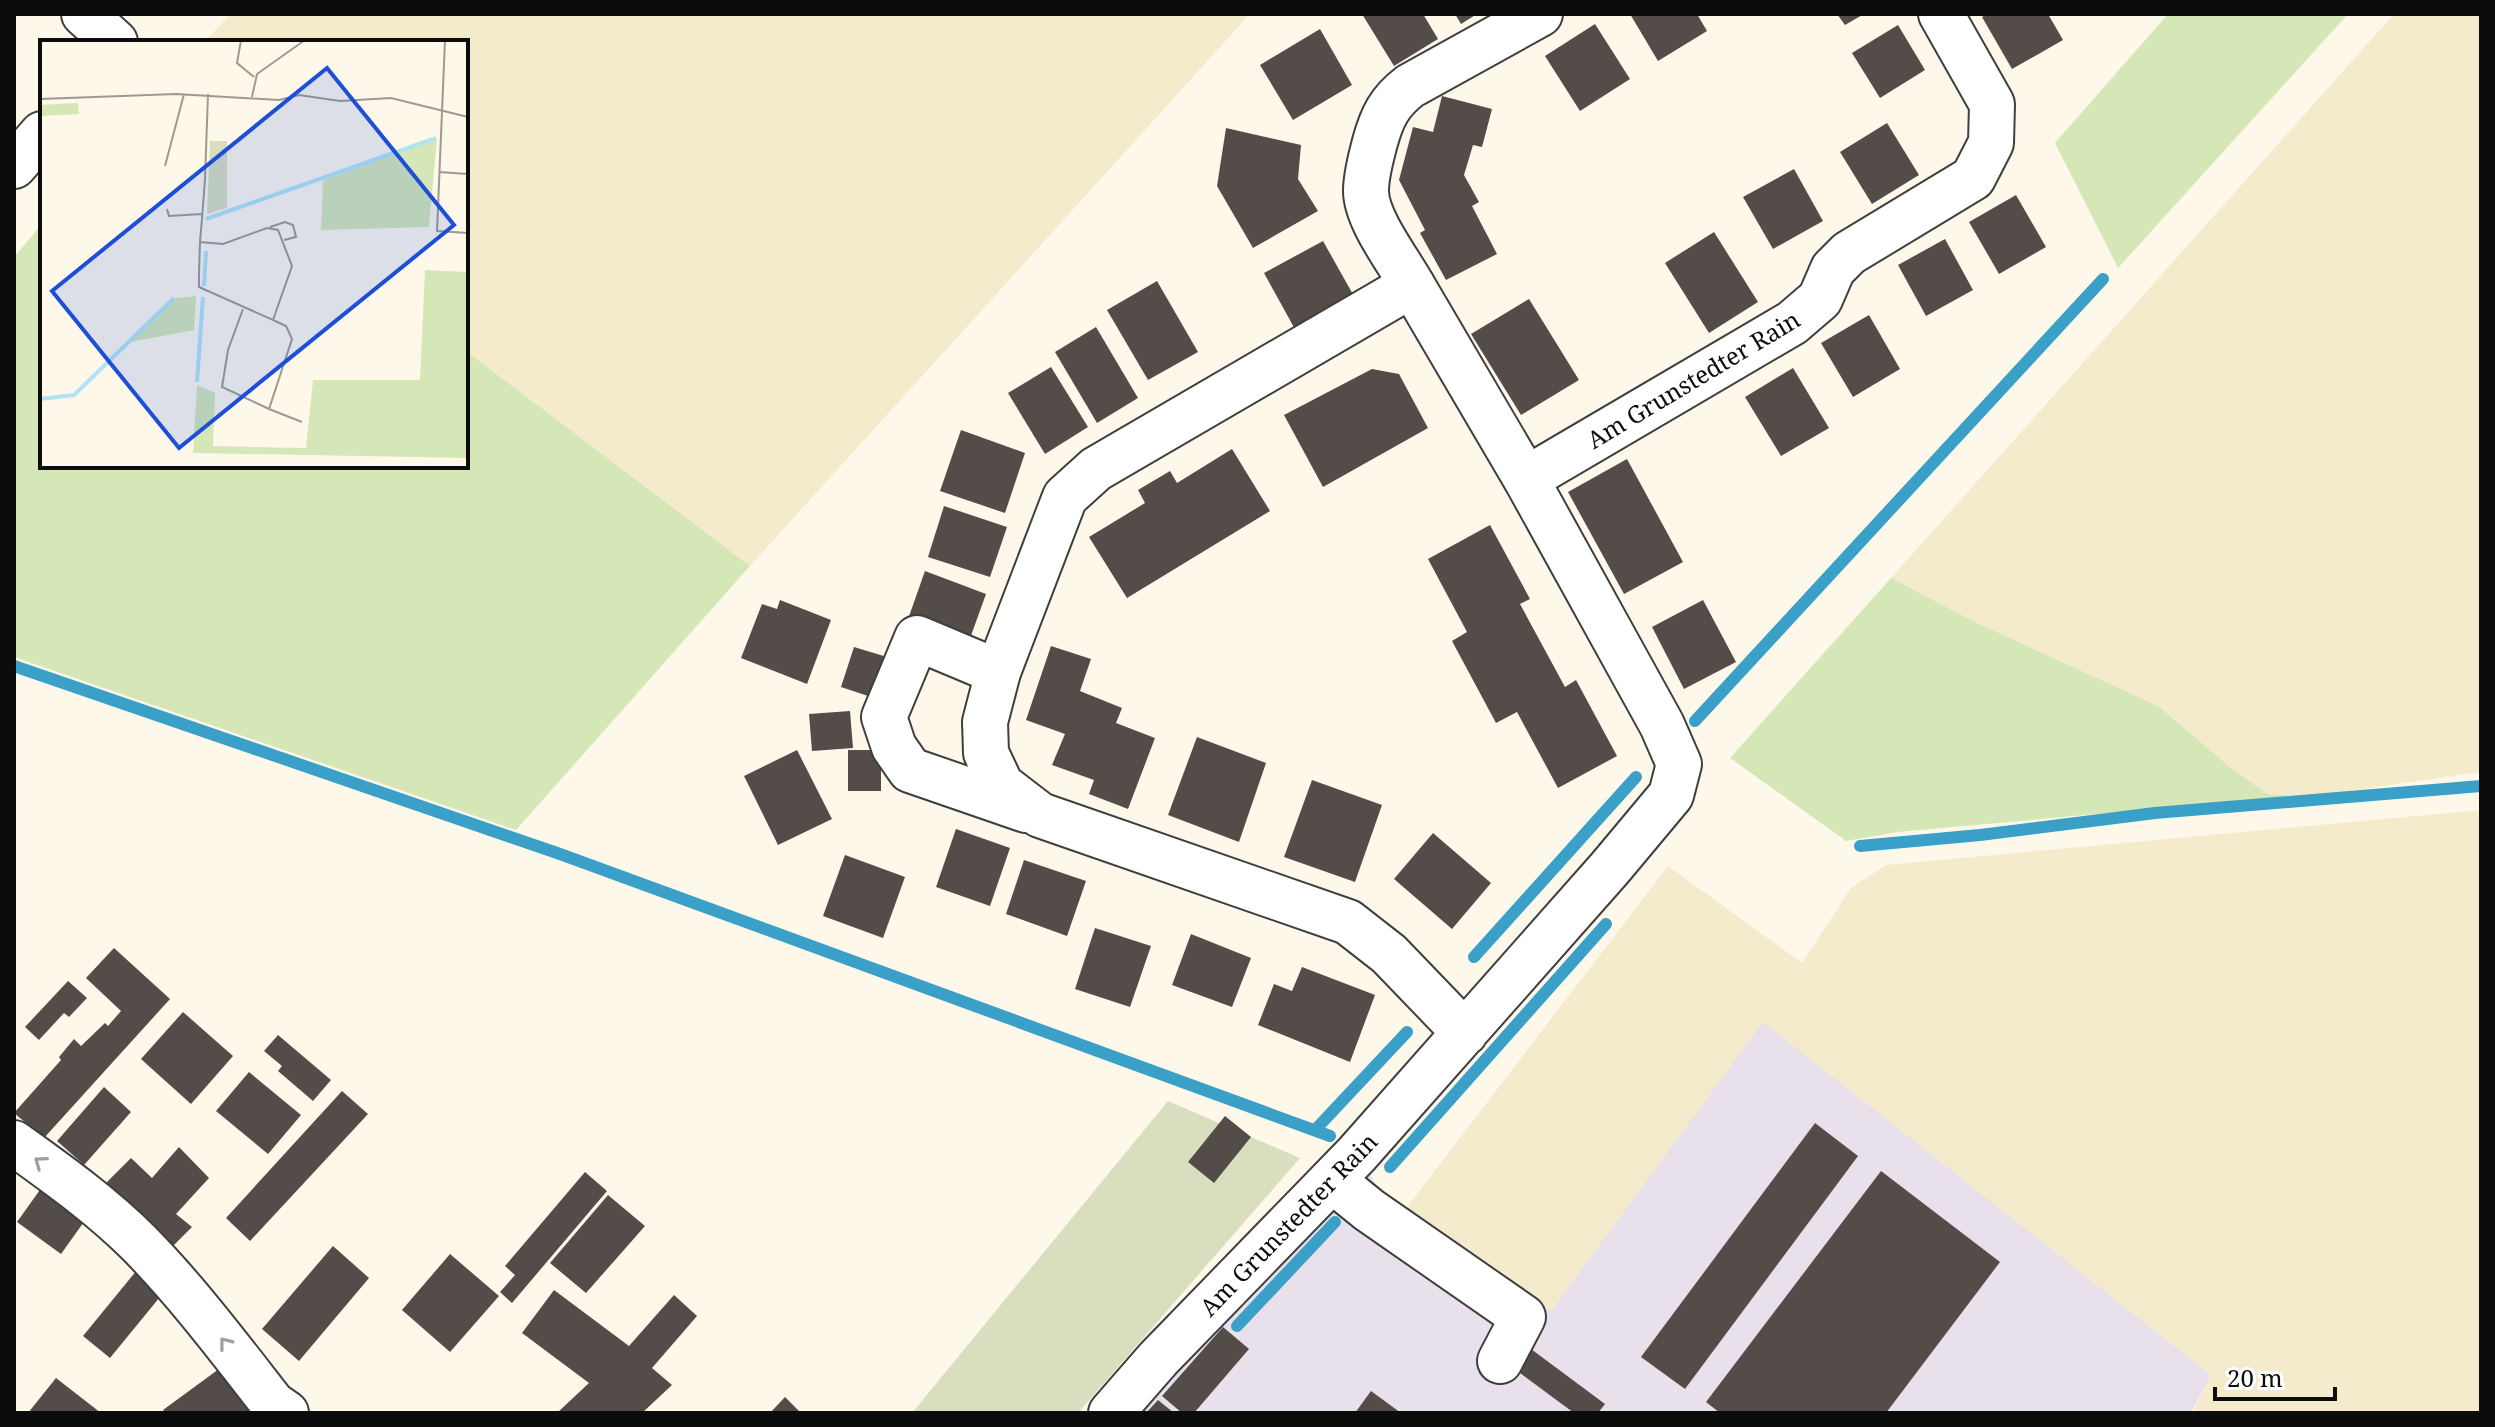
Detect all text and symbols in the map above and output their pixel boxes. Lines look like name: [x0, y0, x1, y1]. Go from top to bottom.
inset map: [40, 40, 468, 468]
street label: Am Grunstedter Rain: [1580, 302, 1806, 456]
street label: Am Grunstedter Rain: [1192, 1125, 1384, 1323]
one-way arrow: [34, 1157, 49, 1171]
one-way arrow: [220, 1337, 234, 1352]
scale bar: [2215, 1351, 2335, 1401]
text: 20 m: [2227, 1361, 2283, 1394]

